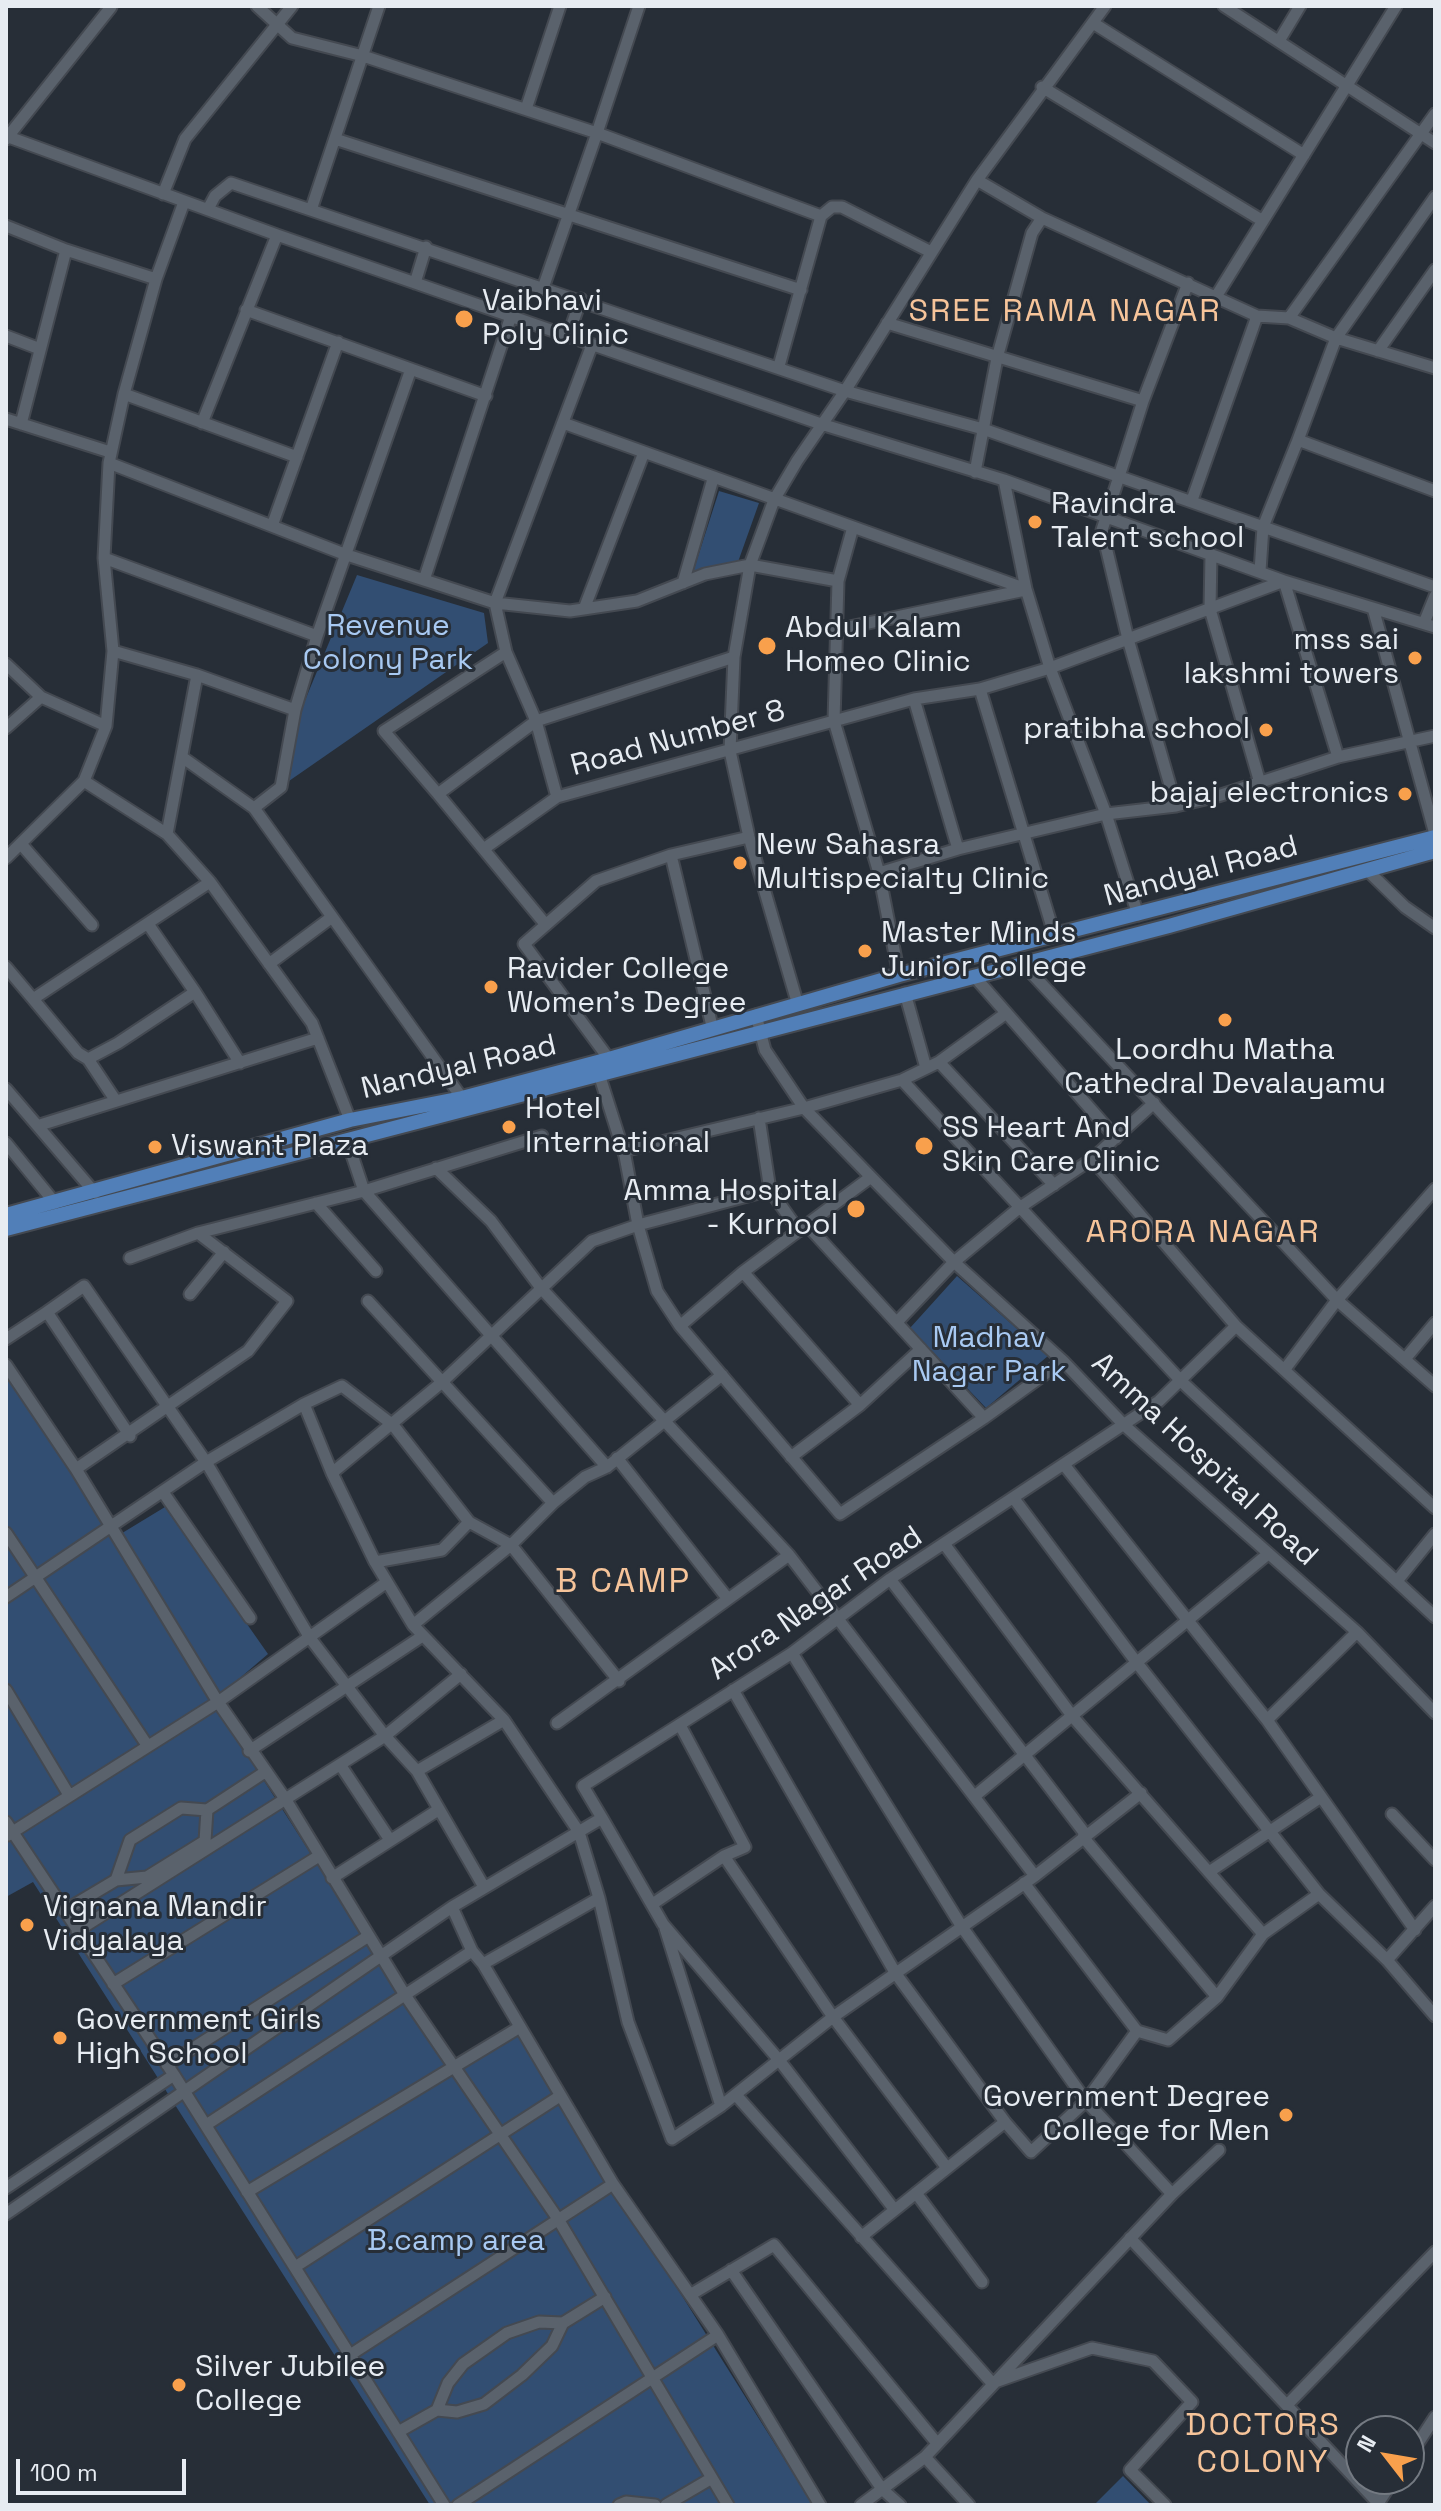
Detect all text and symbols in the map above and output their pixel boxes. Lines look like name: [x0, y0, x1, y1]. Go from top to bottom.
place label: Vaibhavi Poly Clinic: [482, 284, 629, 354]
district label: SREE RAMA NAGAR: [908, 293, 1222, 331]
marker: Vaibhavi Poly Clinic: [453, 308, 475, 330]
place label: Ravindra Talent school: [1051, 487, 1244, 558]
marker: Ravindra Talent school: [1026, 513, 1044, 531]
park label: Revenue Colony Park: [303, 609, 473, 680]
place label: Abdul Kalam Homeo Clinic: [785, 611, 971, 682]
place label: mss sai lakshmi towers: [1184, 623, 1399, 694]
marker: Abdul Kalam Homeo Clinic: [756, 635, 778, 657]
marker: mss sai lakshmi towers: [1406, 649, 1424, 667]
street label: Road Number 8: [567, 693, 789, 785]
place label: pratibha school: [1023, 712, 1250, 748]
marker: pratibha school: [1257, 721, 1275, 739]
place label: bajaj electronics: [1150, 776, 1389, 812]
marker: bajaj electronics: [1396, 785, 1414, 803]
place label: New Sahasra Multispecialty Clinic: [756, 828, 1049, 898]
street label: Nandyal Road: [1100, 829, 1302, 915]
marker: New Sahasra Multispecialty Clinic: [731, 854, 749, 872]
place label: Master Minds Junior College: [881, 916, 1087, 986]
marker: Master Minds Junior College: [856, 942, 874, 960]
place label: Ravider College Women's Degree: [507, 952, 747, 1022]
marker: Ravider College Women's Degree: [482, 978, 500, 996]
marker: Loordhu Matha Cathedral Devalayamu: [1216, 1011, 1234, 1029]
street label: Nandyal Road: [358, 1028, 560, 1108]
place label: Loordhu Matha Cathedral Devalayamu: [1064, 1033, 1386, 1104]
place label: Hotel International: [525, 1092, 710, 1162]
place label: SS Heart And Skin Care Clinic: [942, 1111, 1160, 1182]
marker: Hotel International: [500, 1118, 518, 1136]
place label: Viswant Plaza: [171, 1129, 368, 1165]
marker: SS Heart And Skin Care Clinic: [913, 1135, 935, 1157]
marker: Viswant Plaza: [146, 1138, 164, 1156]
place label: Amma Hospital - Kurnool: [624, 1174, 838, 1244]
marker: Amma Hospital - Kurnool: [845, 1198, 867, 1220]
district label: ARORA NAGAR: [1086, 1214, 1320, 1252]
park label: Madhav Nagar Park: [912, 1321, 1066, 1392]
street label: Amma Hospital Road: [1084, 1346, 1324, 1574]
street label: Arora Nagar Road: [702, 1519, 930, 1689]
district label: B CAMP: [555, 1563, 691, 1603]
place label: Vignana Mandir Vidyalaya: [43, 1890, 267, 1960]
marker: Vignana Mandir Vidyalaya: [18, 1916, 36, 1934]
place label: Government Girls High School: [76, 2003, 321, 2074]
marker: Government Girls High School: [51, 2029, 69, 2047]
place label: Government Degree College for Men: [983, 2080, 1270, 2150]
marker: Government Degree College for Men: [1277, 2106, 1295, 2124]
park label: B.camp area: [367, 2224, 545, 2260]
place label: Silver Jubilee College: [195, 2350, 385, 2420]
marker: Silver Jubilee College: [170, 2376, 188, 2394]
district label: DOCTORS COLONY: [1185, 2407, 1341, 2482]
north arrow: [1345, 2415, 1425, 2495]
text: N: [1350, 2430, 1382, 2457]
scale bar: [20, 2443, 190, 2493]
text: 100 m: [30, 2457, 98, 2488]

